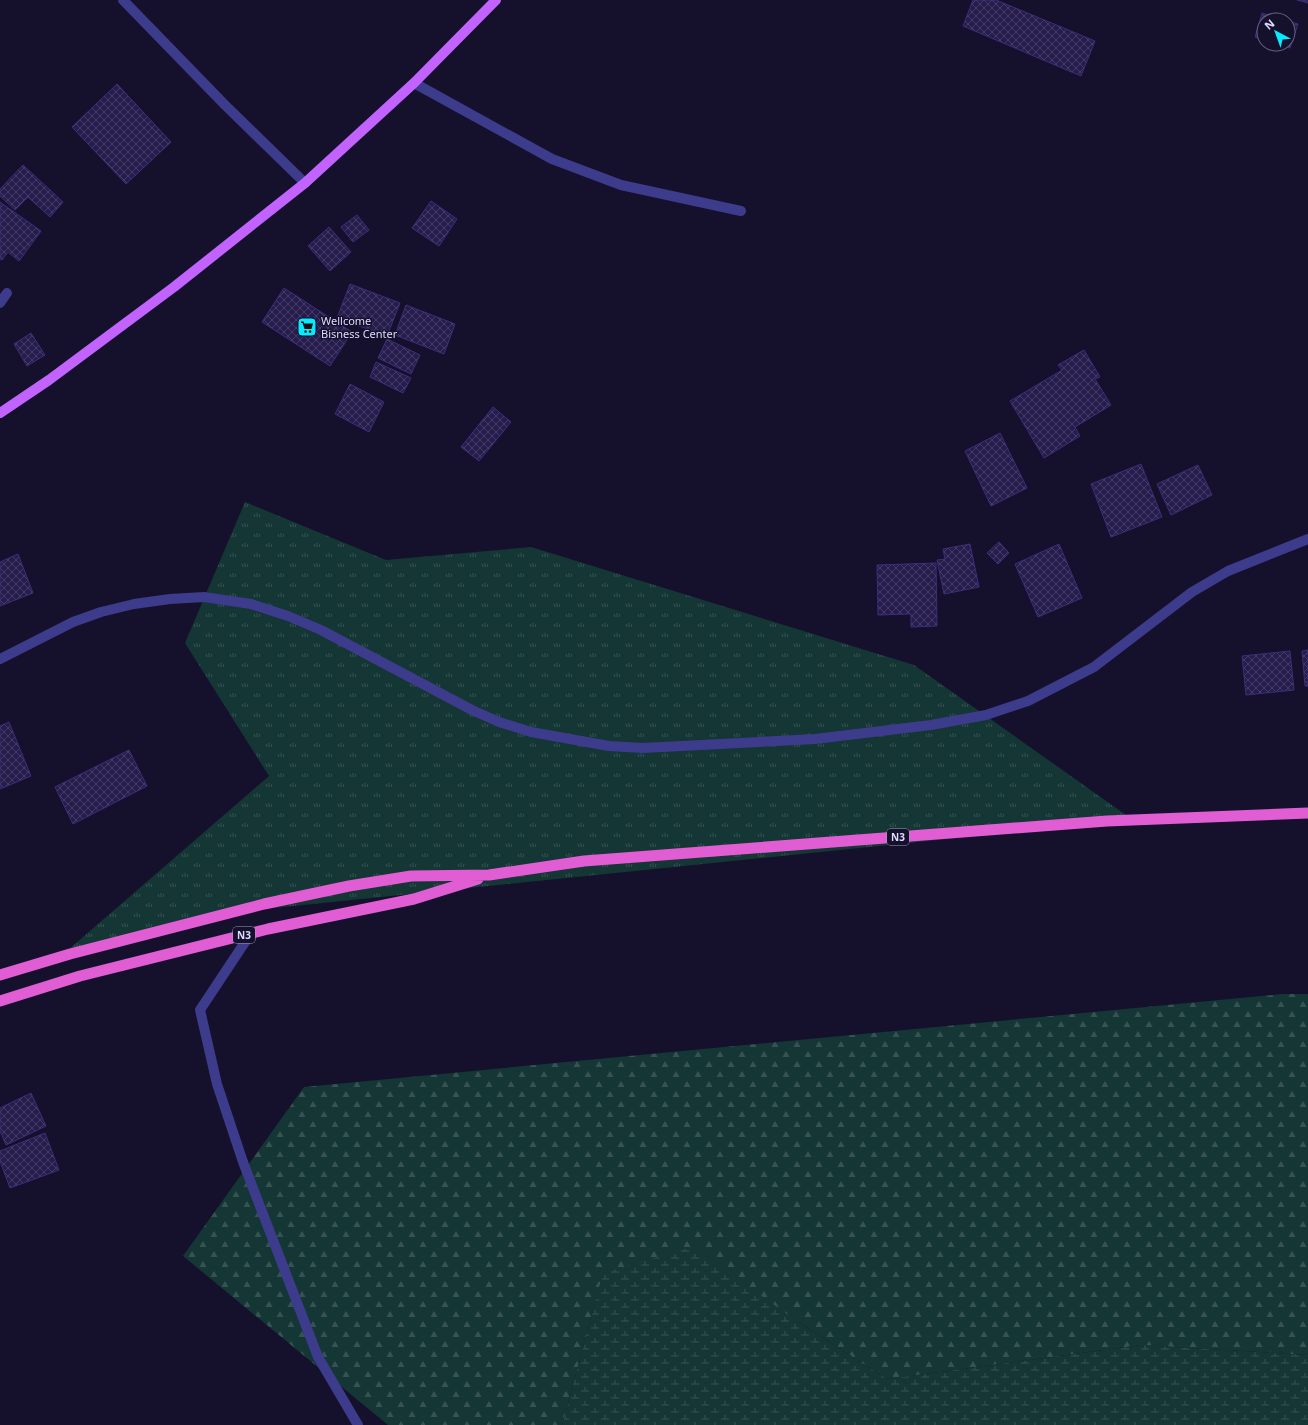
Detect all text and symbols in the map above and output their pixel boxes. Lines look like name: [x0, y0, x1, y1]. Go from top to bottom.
north arrow: [1256, 12, 1296, 52]
text: N: [1261, 15, 1277, 33]
place label: Wellcome Bisness Center: [321, 313, 398, 341]
supermarket icon: Wellcome Bisness Center: [296, 316, 318, 338]
road number: N3: [887, 829, 909, 845]
road number: N3: [233, 927, 255, 943]

